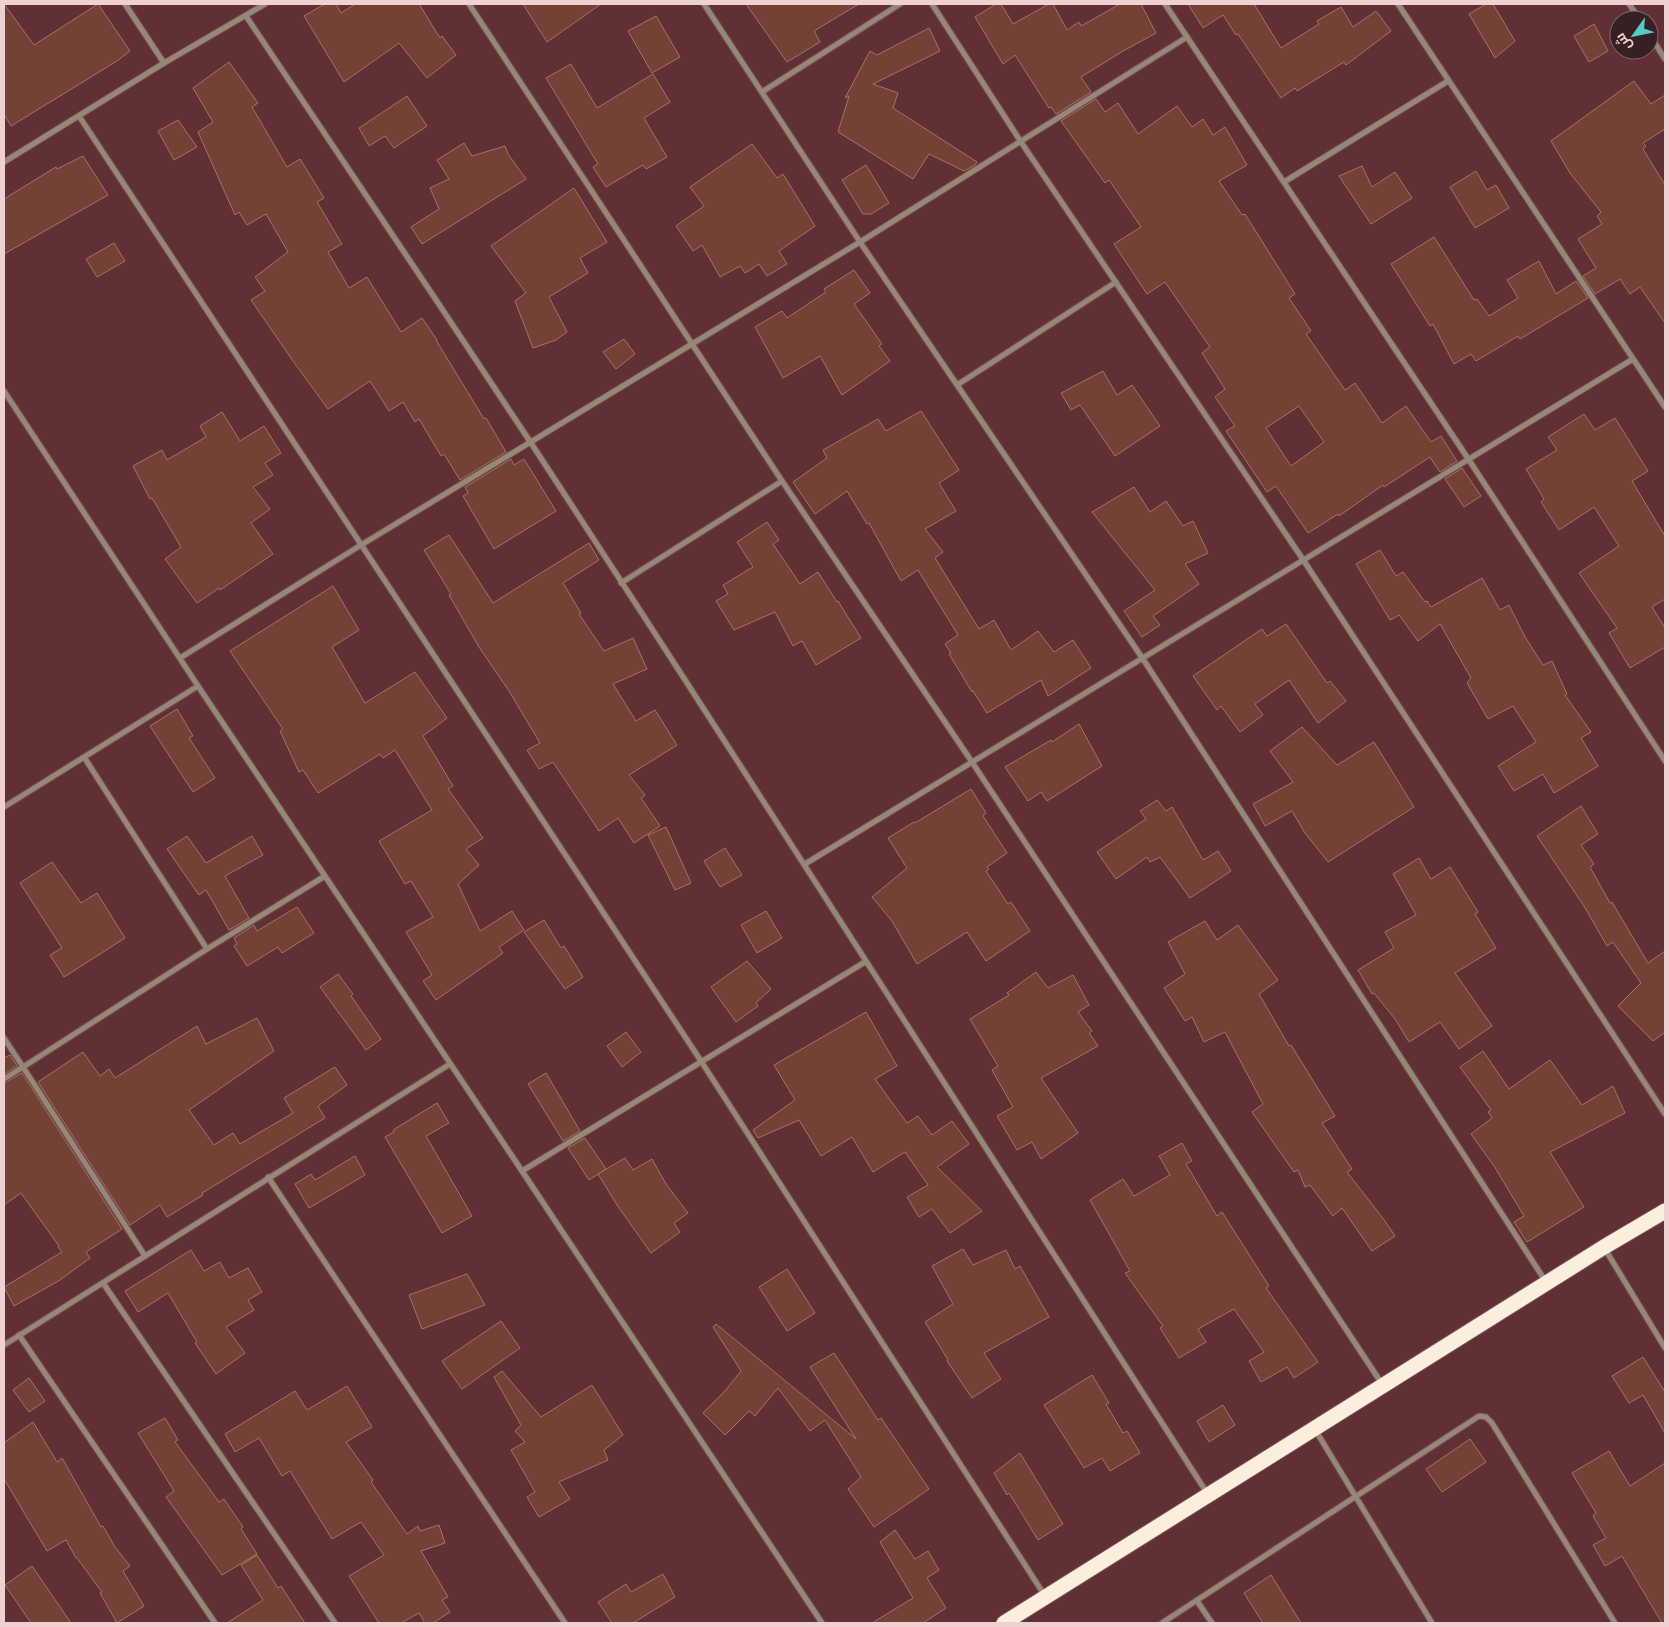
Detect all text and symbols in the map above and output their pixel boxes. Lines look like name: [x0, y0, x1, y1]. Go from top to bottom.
north arrow: [1609, 10, 1659, 60]
text: ش: [1611, 30, 1636, 55]

